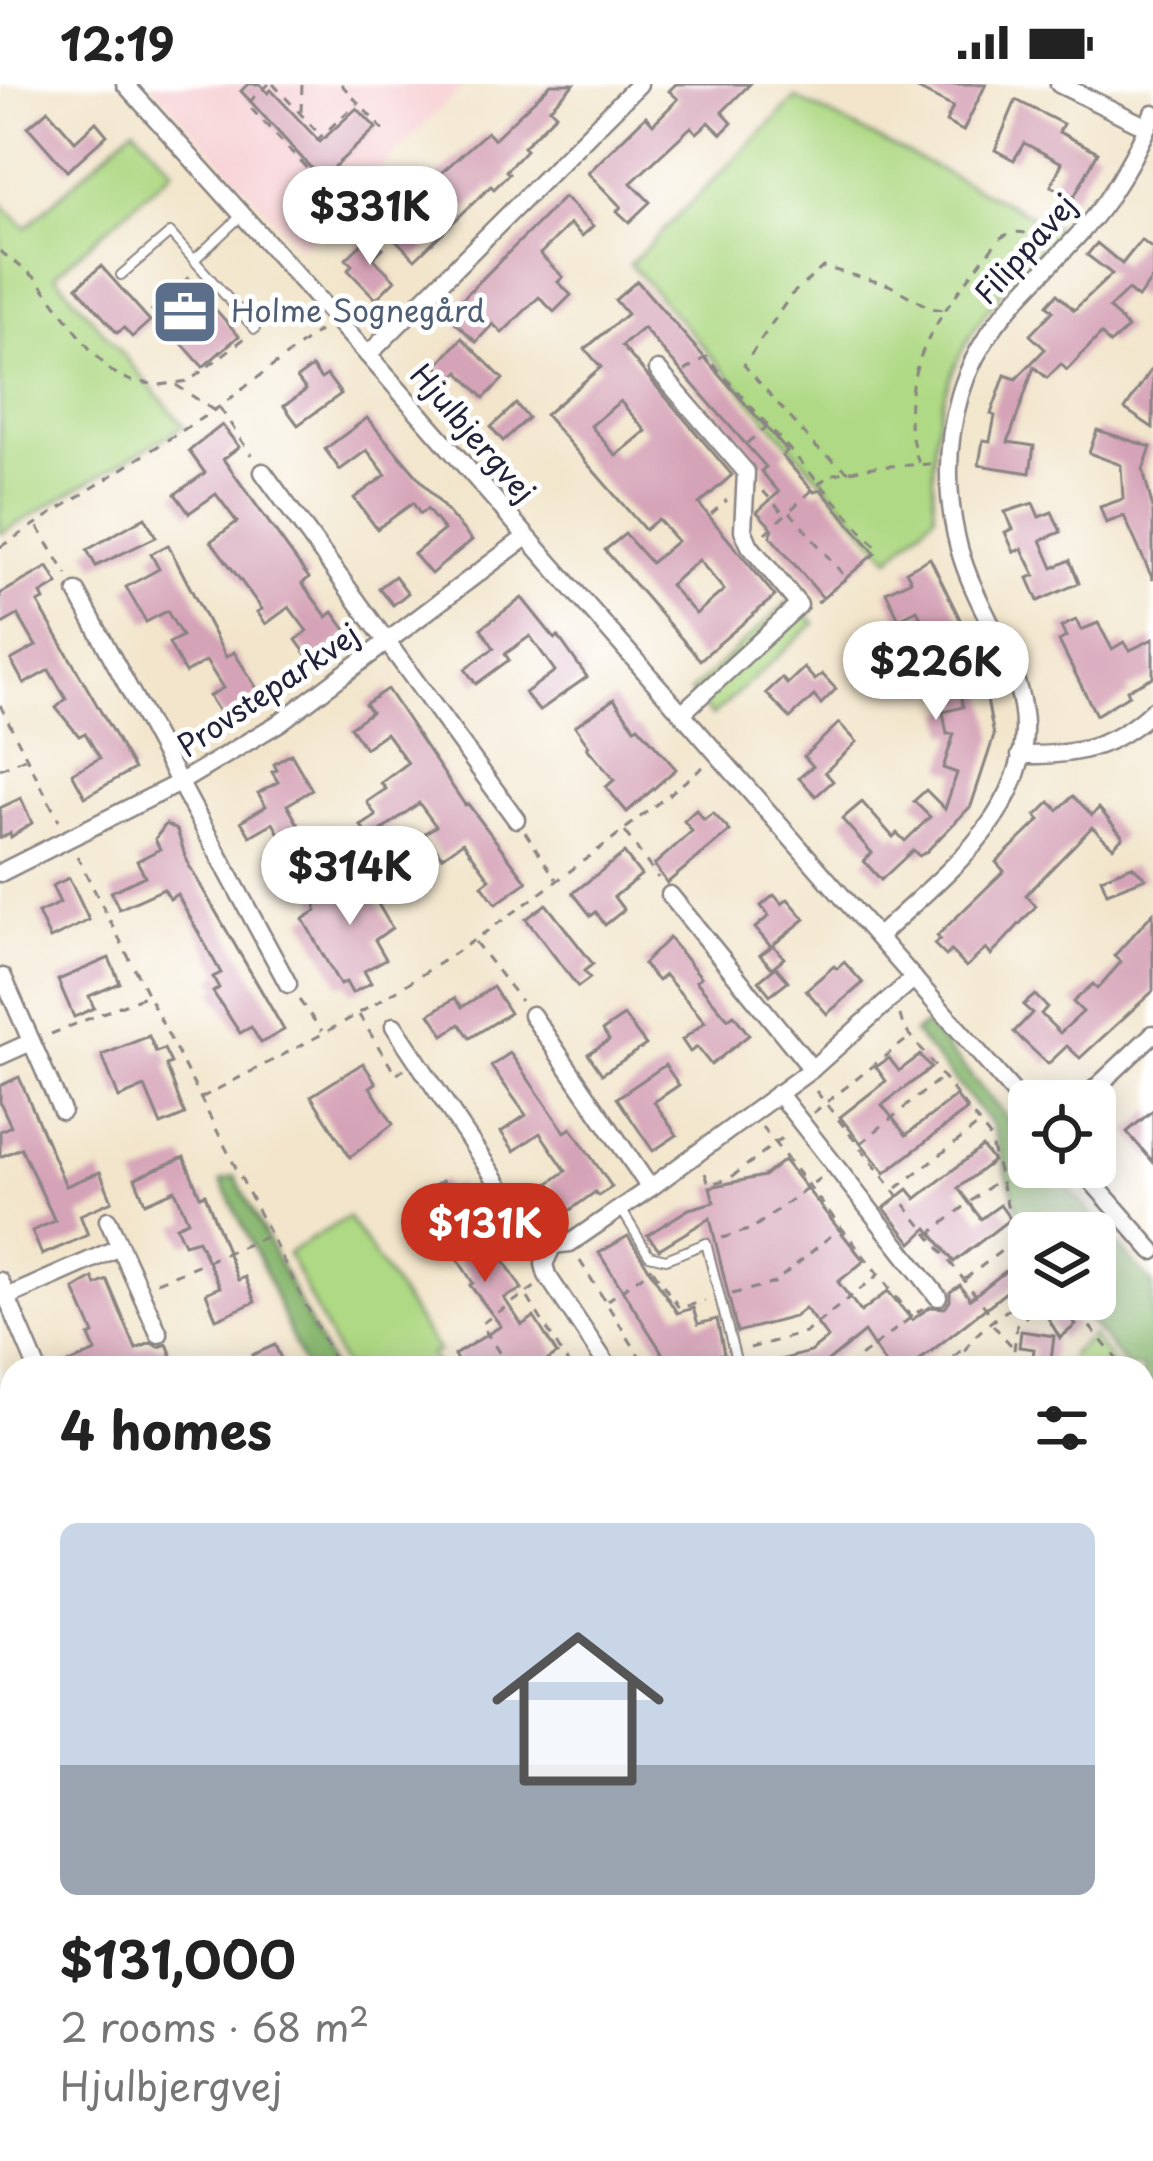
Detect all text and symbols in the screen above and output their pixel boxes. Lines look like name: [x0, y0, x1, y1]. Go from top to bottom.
text: 12:19: [60, 8, 175, 76]
pin: $331K: [286, 166, 454, 268]
text: $331K: [310, 175, 430, 234]
street label: Filippavej: [962, 183, 1086, 313]
office icon: Holme Sognegård: [150, 277, 220, 347]
place label: Holme Sognegård: [231, 287, 485, 332]
street label: Hjulbjergvej: [401, 353, 547, 512]
street label: Provsteparkvej: [168, 611, 368, 767]
pin: $226K: [852, 621, 1020, 723]
text: $226K: [870, 630, 1002, 689]
pin: $314K: [266, 826, 434, 928]
text: $314K: [288, 835, 412, 894]
map controls: [1008, 1080, 1116, 1320]
button: locate: [1008, 1080, 1116, 1188]
pin: $131K: [401, 1183, 569, 1285]
text: $131K: [428, 1192, 542, 1251]
button: layers: [1008, 1212, 1116, 1320]
text: 4 homes: [60, 1390, 272, 1467]
icon: filters: [1029, 1395, 1095, 1461]
icon: home: [470, 1601, 686, 1817]
text: $131,000: [60, 1919, 296, 1996]
text: 2 rooms · 68 m²: [60, 1996, 369, 2055]
text: Hjulbjergvej: [60, 2055, 282, 2114]

